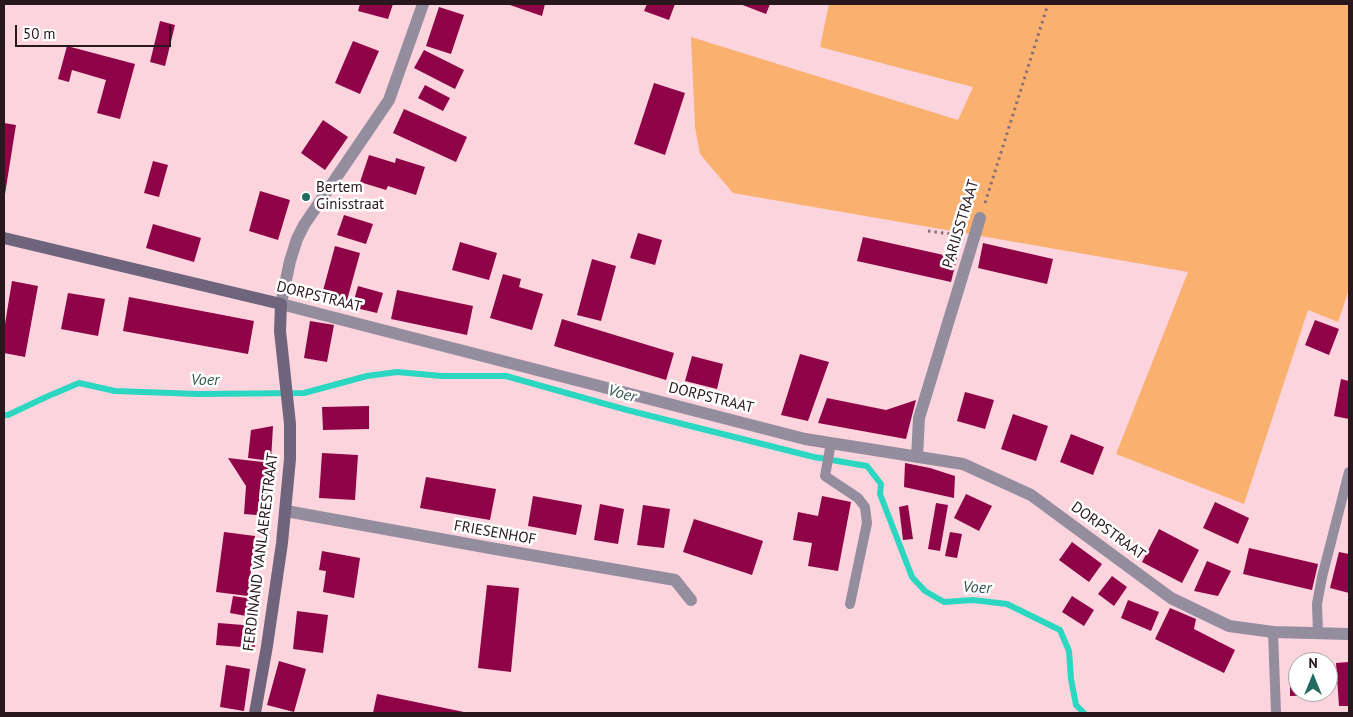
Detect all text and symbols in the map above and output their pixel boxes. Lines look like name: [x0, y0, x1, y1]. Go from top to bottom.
scale bar: [18, 15, 174, 47]
text: 50 m: [23, 24, 56, 43]
street label: PARIJSSTRAAT: [939, 178, 983, 270]
place label: Bertem Ginisstraat: [316, 179, 384, 214]
marker: Bertem Ginisstraat: [300, 191, 312, 203]
street label: DORPSTRAAT: [275, 278, 363, 316]
water label: Voer: [191, 370, 219, 390]
street label: DORPSTRAAT: [667, 379, 755, 417]
water label: Voer: [606, 381, 638, 407]
street label: FERDINAND VANLAERESTRAAT: [240, 452, 282, 652]
street label: DORPSTRAAT: [1067, 498, 1149, 564]
street label: FRIESENHOF: [452, 517, 538, 549]
water label: Voer: [962, 578, 992, 598]
north arrow: [1288, 652, 1338, 702]
text: N: [1308, 654, 1318, 672]

